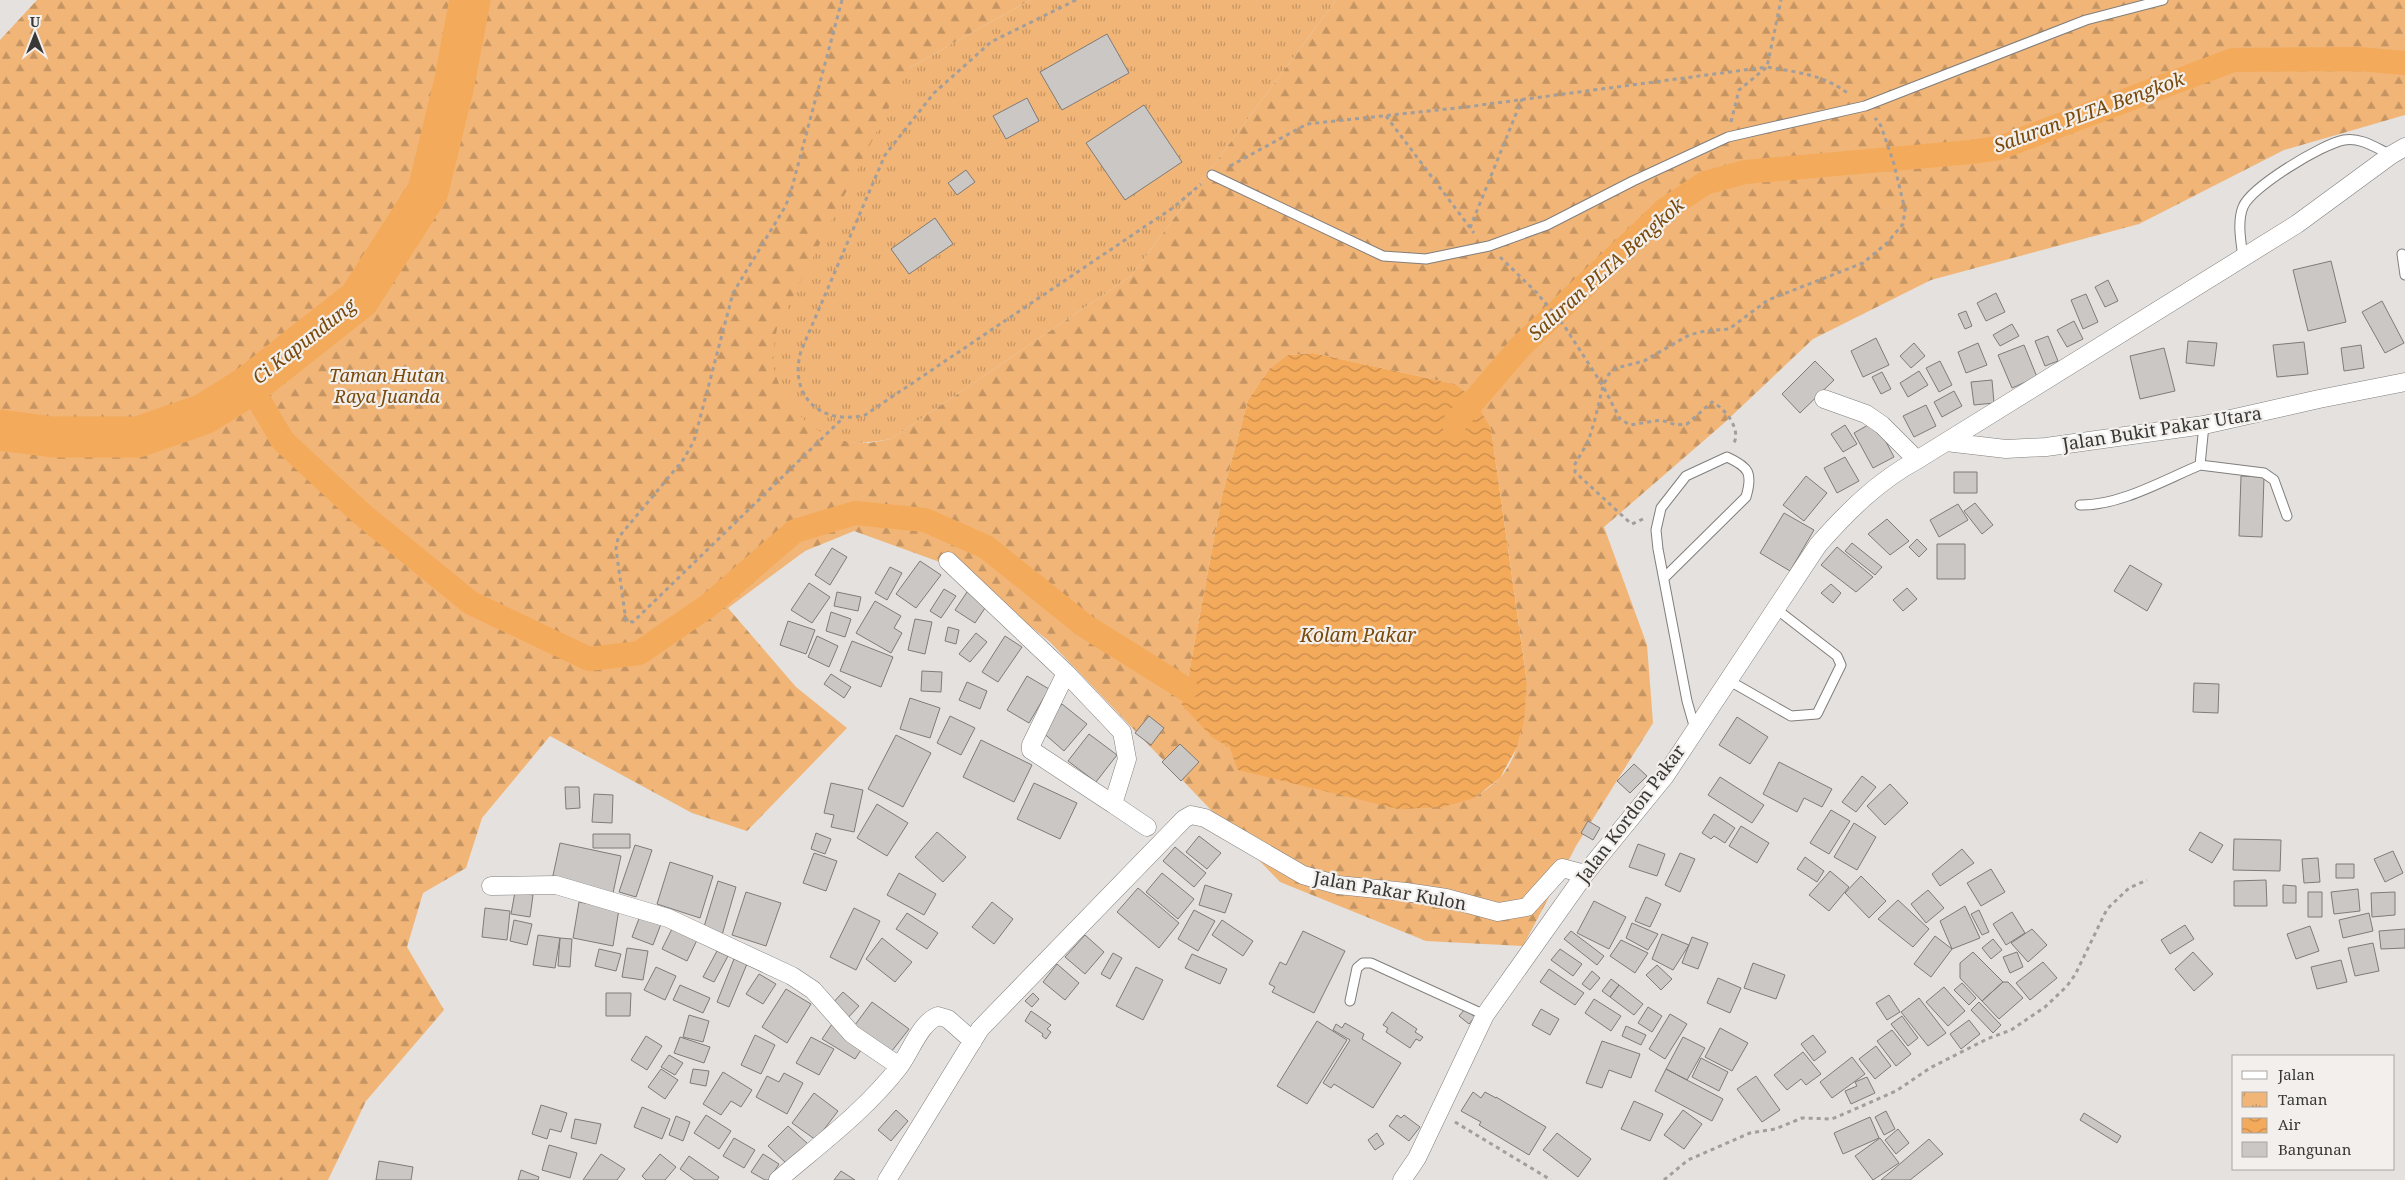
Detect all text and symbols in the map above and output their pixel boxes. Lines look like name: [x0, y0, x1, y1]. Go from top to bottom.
north arrow: [10, 10, 60, 60]
text: U: [30, 12, 41, 31]
water label: Saluran PLTA Bengkok: [1990, 65, 2189, 159]
water label: Saluran PLTA Bengkok: [1522, 191, 1690, 346]
water label: Ci Kapundung: [247, 291, 362, 390]
park label: Taman Hutan Raya Juanda: [329, 363, 445, 408]
street label: Jalan Bukit Pakar Utara: [2059, 400, 2263, 456]
water label: Kolam Pakar: [1299, 622, 1416, 648]
street label: Jalan Kordon Pakar: [1570, 739, 1691, 888]
street label: Jalan Pakar Kulon: [1311, 865, 1469, 915]
legend: [2232, 1055, 2395, 1170]
text: Jalan: [2277, 1064, 2315, 1084]
text: Taman: [2278, 1089, 2328, 1109]
text: Air: [2278, 1114, 2300, 1134]
text: Bangunan: [2278, 1139, 2352, 1159]

